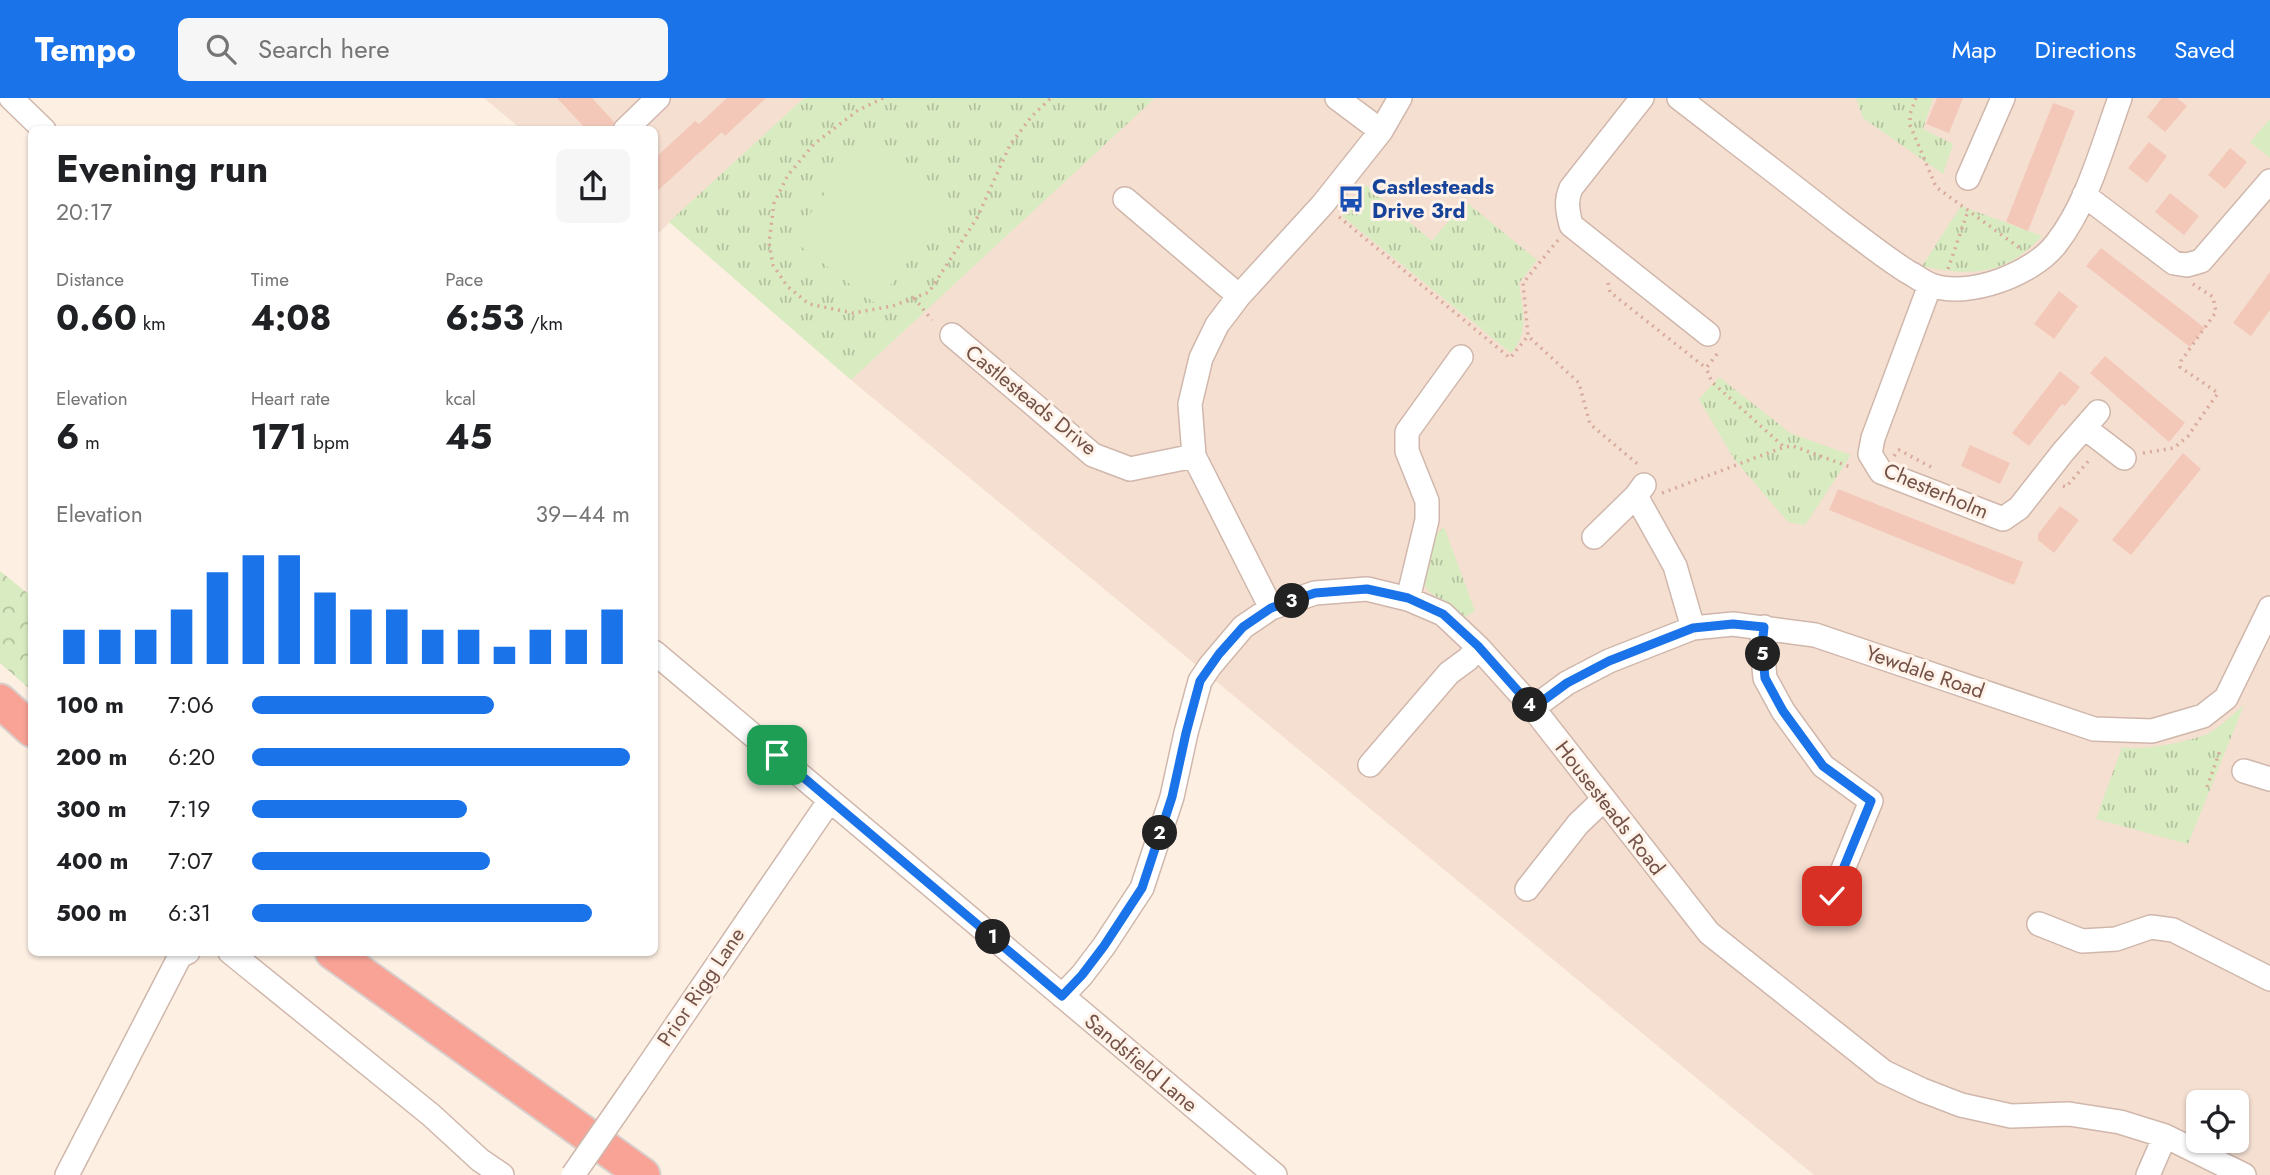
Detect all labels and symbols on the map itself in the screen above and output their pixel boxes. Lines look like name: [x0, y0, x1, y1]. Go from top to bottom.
place label: Castlesteads Drive 3rd: [1372, 172, 1495, 226]
bus stop icon: Castlesteads Drive 3rd: [1336, 184, 1366, 214]
street label: Castlesteads Drive: [959, 338, 1103, 463]
street label: Chesterholm: [1879, 455, 1993, 527]
pin: 3: [1274, 584, 1310, 618]
pin: 5: [1746, 636, 1780, 672]
street label: Yewdale Road: [1862, 638, 1988, 706]
pin: 4: [1512, 688, 1548, 722]
pin: [747, 725, 807, 785]
street label: Housesteads Road: [1548, 734, 1672, 882]
pin: 2: [1142, 816, 1178, 850]
pin: [1802, 866, 1862, 926]
pin: 1: [976, 920, 1010, 954]
street label: Prior Rigg Lane: [650, 921, 752, 1052]
street label: Sandsfield Lane: [1078, 1007, 1204, 1120]

